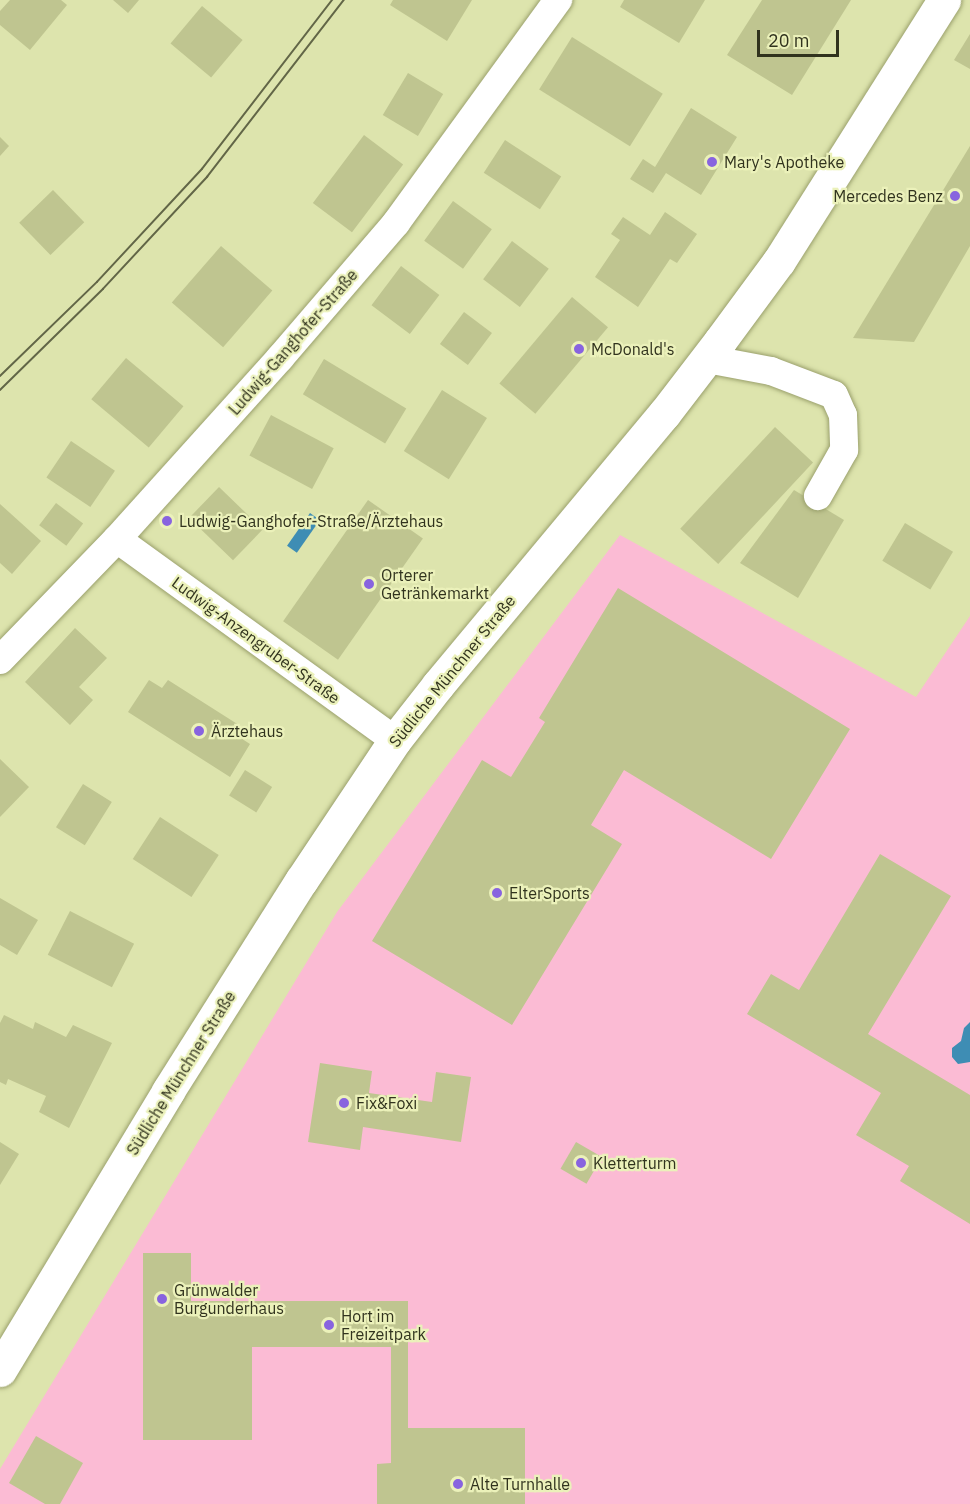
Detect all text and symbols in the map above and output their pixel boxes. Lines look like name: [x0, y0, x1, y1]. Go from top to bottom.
scale bar: [760, 18, 842, 56]
text: 20 m: [768, 29, 810, 52]
place label: Mary's Apotheke: [724, 152, 844, 172]
marker: Mary's Apotheke: [705, 155, 719, 169]
place label: Mercedes Benz: [833, 186, 943, 206]
marker: Mercedes Benz: [948, 189, 962, 203]
street label: Ludwig-Ganghofer-Straße: [225, 265, 361, 419]
place label: McDonald's: [591, 339, 675, 359]
marker: McDonald's: [572, 342, 586, 356]
place label: Ludwig-Ganghofer-Straße/Ärztehaus: [179, 511, 443, 531]
marker: Ludwig-Ganghofer-Straße/Ärztehaus: [160, 514, 174, 528]
place label: Orterer Getränkemarkt: [381, 565, 489, 603]
street label: Ludwig-Anzengruber-Straße: [168, 573, 344, 707]
marker: Orterer Getränkemarkt: [362, 577, 376, 591]
street label: Südliche Münchner Straße: [385, 591, 519, 751]
place label: Ärztehaus: [211, 721, 283, 741]
marker: Ärztehaus: [192, 724, 206, 738]
place label: ElterSports: [509, 883, 590, 903]
marker: ElterSports: [490, 886, 504, 900]
street label: Südliche Münchner Straße: [123, 987, 239, 1159]
place label: Fix&Foxi: [356, 1093, 417, 1113]
marker: Fix&Foxi: [337, 1096, 351, 1110]
place label: Kletterturm: [593, 1153, 677, 1173]
marker: Kletterturm: [574, 1156, 588, 1170]
place label: Grünwalder Burgunderhaus: [174, 1280, 284, 1318]
marker: Grünwalder Burgunderhaus: [155, 1292, 169, 1306]
place label: Hort im Freizeitpark: [341, 1306, 426, 1344]
marker: Hort im Freizeitpark: [322, 1318, 336, 1332]
place label: Alte Turnhalle: [470, 1474, 570, 1494]
marker: Alte Turnhalle: [451, 1477, 465, 1491]

